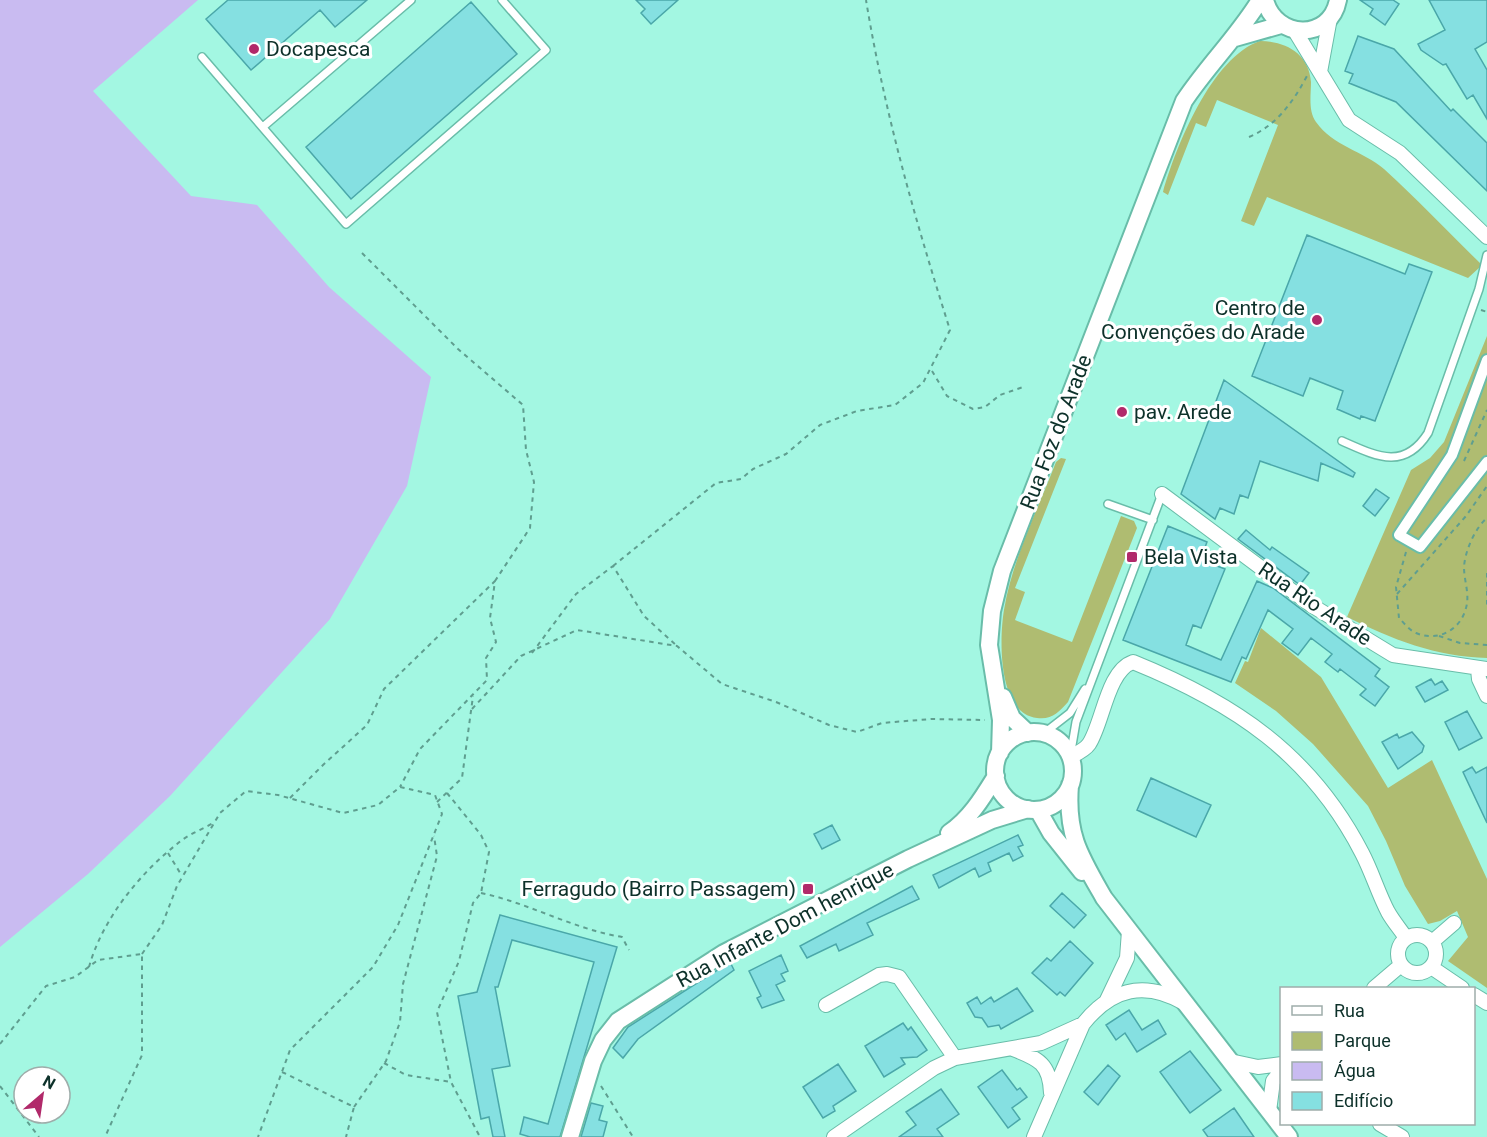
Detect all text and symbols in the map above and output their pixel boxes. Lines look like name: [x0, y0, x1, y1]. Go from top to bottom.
place label: Docapesca: [266, 37, 370, 61]
marker: Docapesca: [247, 42, 261, 56]
place label: Centro de Convenções do Arade: [1101, 296, 1305, 344]
marker: Centro de Convenções do Arade: [1310, 313, 1324, 327]
street label: Rua Foz do Arade: [1015, 351, 1097, 513]
place label: pav. Arede: [1134, 400, 1232, 424]
marker: pav. Arede: [1115, 405, 1129, 419]
place label: Bela Vista: [1144, 545, 1238, 569]
marker: Bela Vista: [1125, 550, 1139, 564]
street label: Rua Rio Arade: [1254, 557, 1376, 651]
street label: Rua Infante Dom henrique: [672, 857, 898, 993]
place label: Ferragudo (Bairro Passagem): [522, 877, 796, 901]
marker: Ferragudo (Bairro Passagem): [801, 882, 815, 896]
legend: [1280, 987, 1475, 1125]
text: Rua: [1334, 1000, 1365, 1021]
text: Parque: [1334, 1030, 1391, 1051]
text: Água: [1334, 1060, 1376, 1081]
north arrow: [12, 1065, 72, 1125]
text: N: [39, 1071, 59, 1093]
text: Edifício: [1334, 1090, 1393, 1111]

